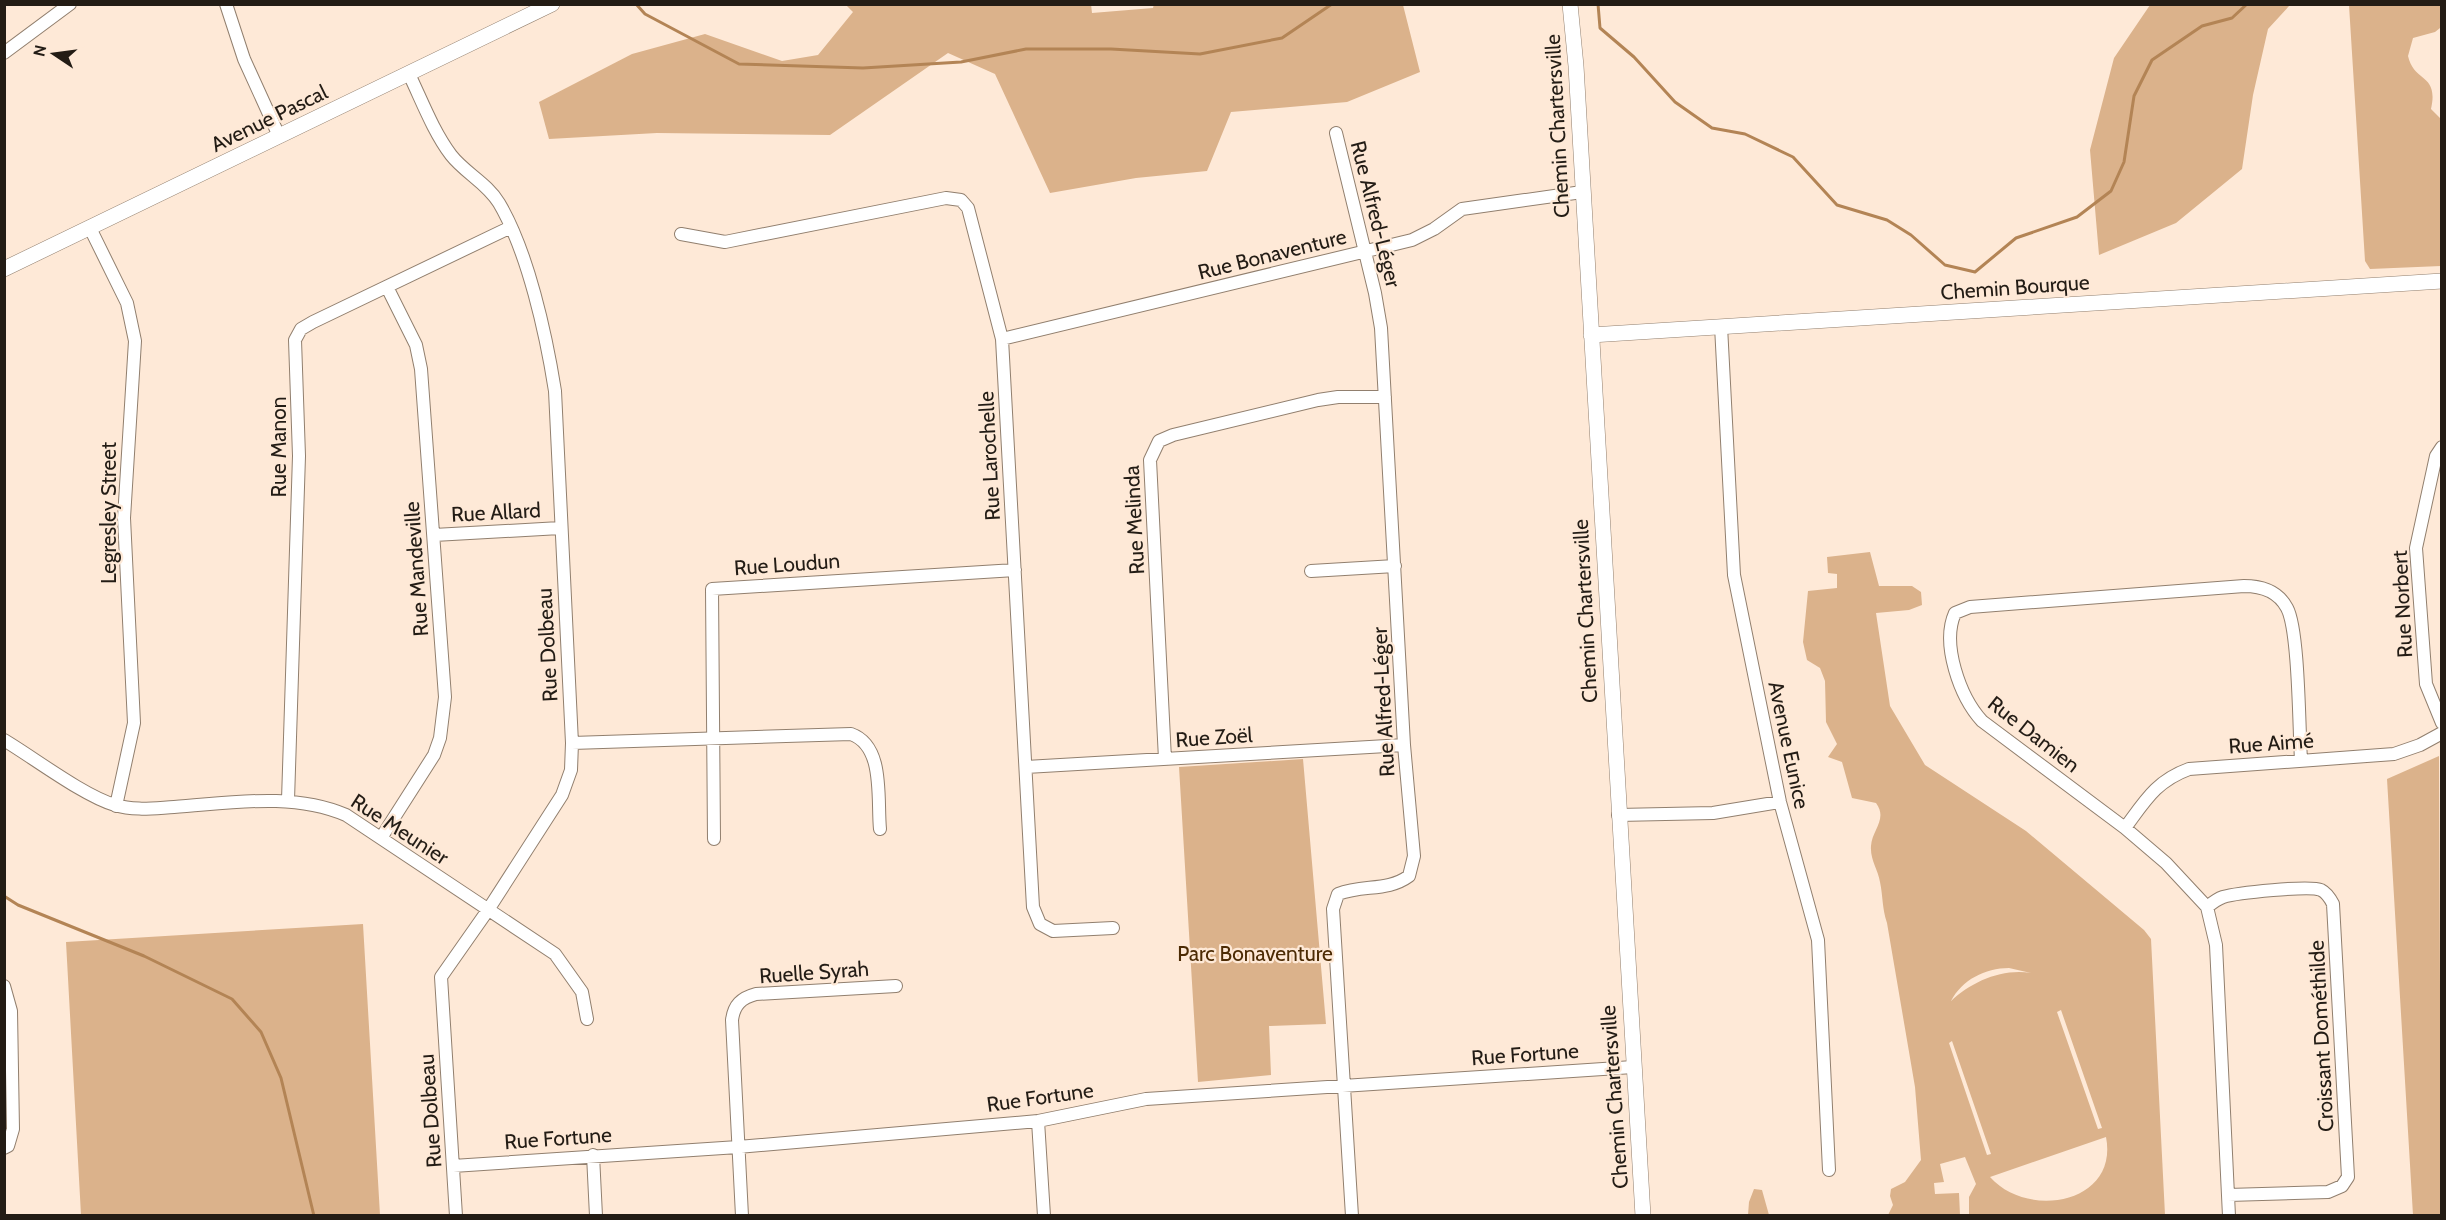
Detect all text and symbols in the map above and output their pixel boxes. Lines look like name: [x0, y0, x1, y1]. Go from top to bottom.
north arrow: [24, 24, 84, 84]
street label: Chemin Chartersville: [1540, 33, 1574, 218]
text: N: [29, 43, 50, 58]
street label: Avenue Pascal: [207, 79, 331, 157]
street label: Rue Alfred-Léger: [1346, 138, 1406, 290]
street label: Rue Bonaventure: [1195, 223, 1349, 285]
street label: Chemin Bourque: [1940, 269, 2091, 305]
street label: Rue Larochelle: [973, 390, 1005, 521]
street label: Rue Manon: [266, 397, 291, 497]
street label: Legresley Street: [96, 442, 121, 584]
street label: Rue Melinda: [1119, 465, 1149, 575]
street label: Rue Allard: [451, 497, 541, 527]
street label: Rue Mandeville: [399, 500, 433, 637]
street label: Chemin Chartersville: [1568, 518, 1602, 703]
street label: Rue Loudun: [733, 548, 841, 580]
street label: Rue Norbert: [2387, 550, 2417, 658]
street label: Rue Dolbeau: [532, 587, 562, 703]
street label: Rue Alfred-Léger: [1367, 626, 1399, 778]
street label: Avenue Eunice: [1763, 679, 1815, 811]
street label: Rue Damien: [1983, 690, 2085, 778]
street label: Rue Zoël: [1175, 722, 1253, 752]
street label: Rue Aimé: [2228, 728, 2315, 758]
street label: Rue Meunier: [347, 788, 454, 870]
street label: Croissant Dométhilde: [2303, 939, 2339, 1133]
park label: Parc Bonaventure: [1177, 941, 1333, 966]
street label: Ruelle Syrah: [758, 956, 870, 988]
street label: Chemin Chartersville: [1595, 1004, 1633, 1190]
street label: Rue Fortune: [1470, 1038, 1580, 1070]
street label: Rue Dolbeau: [414, 1053, 446, 1169]
street label: Rue Fortune: [985, 1077, 1095, 1117]
street label: Rue Fortune: [503, 1122, 613, 1154]

